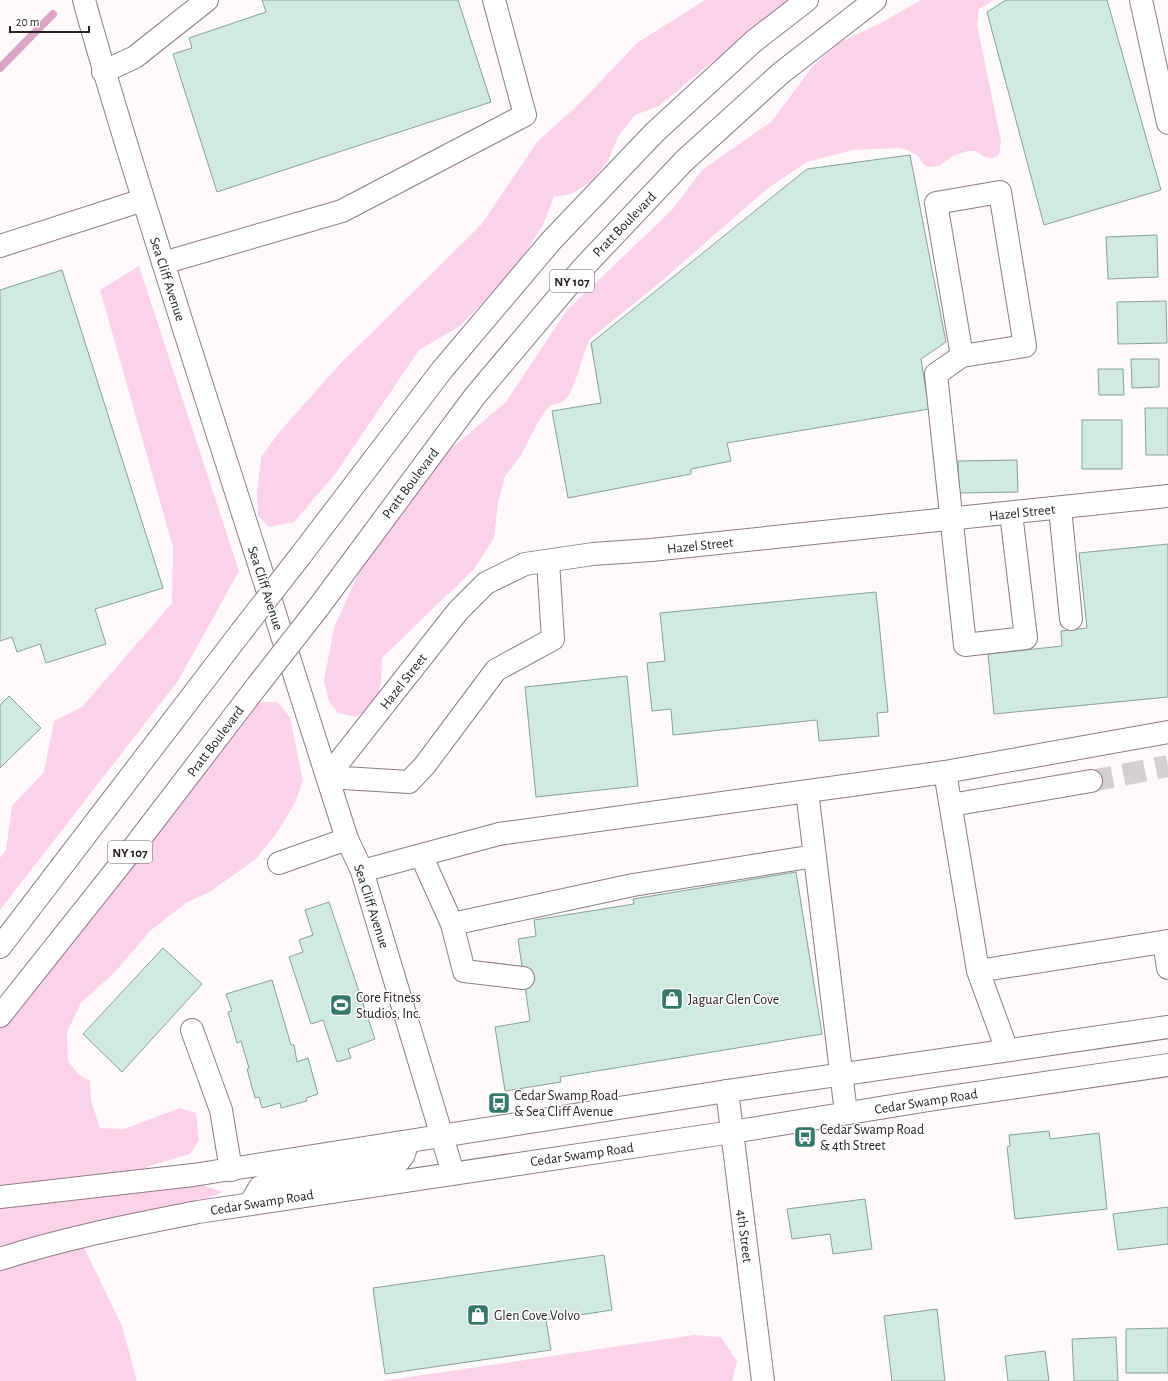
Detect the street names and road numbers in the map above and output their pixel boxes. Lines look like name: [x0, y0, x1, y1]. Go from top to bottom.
street label: Pratt Boulevard: [590, 190, 659, 260]
street label: Sea Cliff Avenue: [147, 236, 187, 323]
road number: NY 107: [550, 270, 594, 292]
street label: Pratt Boulevard: [380, 446, 442, 521]
street label: Hazel Street: [988, 503, 1056, 523]
street label: Hazel Street: [666, 536, 734, 556]
street label: Sea Cliff Avenue: [245, 545, 285, 632]
street label: Hazel Street: [378, 651, 430, 712]
street label: Pratt Boulevard: [185, 704, 247, 779]
road number: NY 107: [108, 841, 152, 863]
street label: Sea Cliff Avenue: [351, 863, 391, 950]
street label: Cedar Swamp Road: [874, 1087, 979, 1117]
street label: Cedar Swamp Road: [530, 1141, 635, 1169]
street label: Cedar Swamp Road: [210, 1188, 315, 1218]
street label: 4th Street: [734, 1209, 754, 1264]

